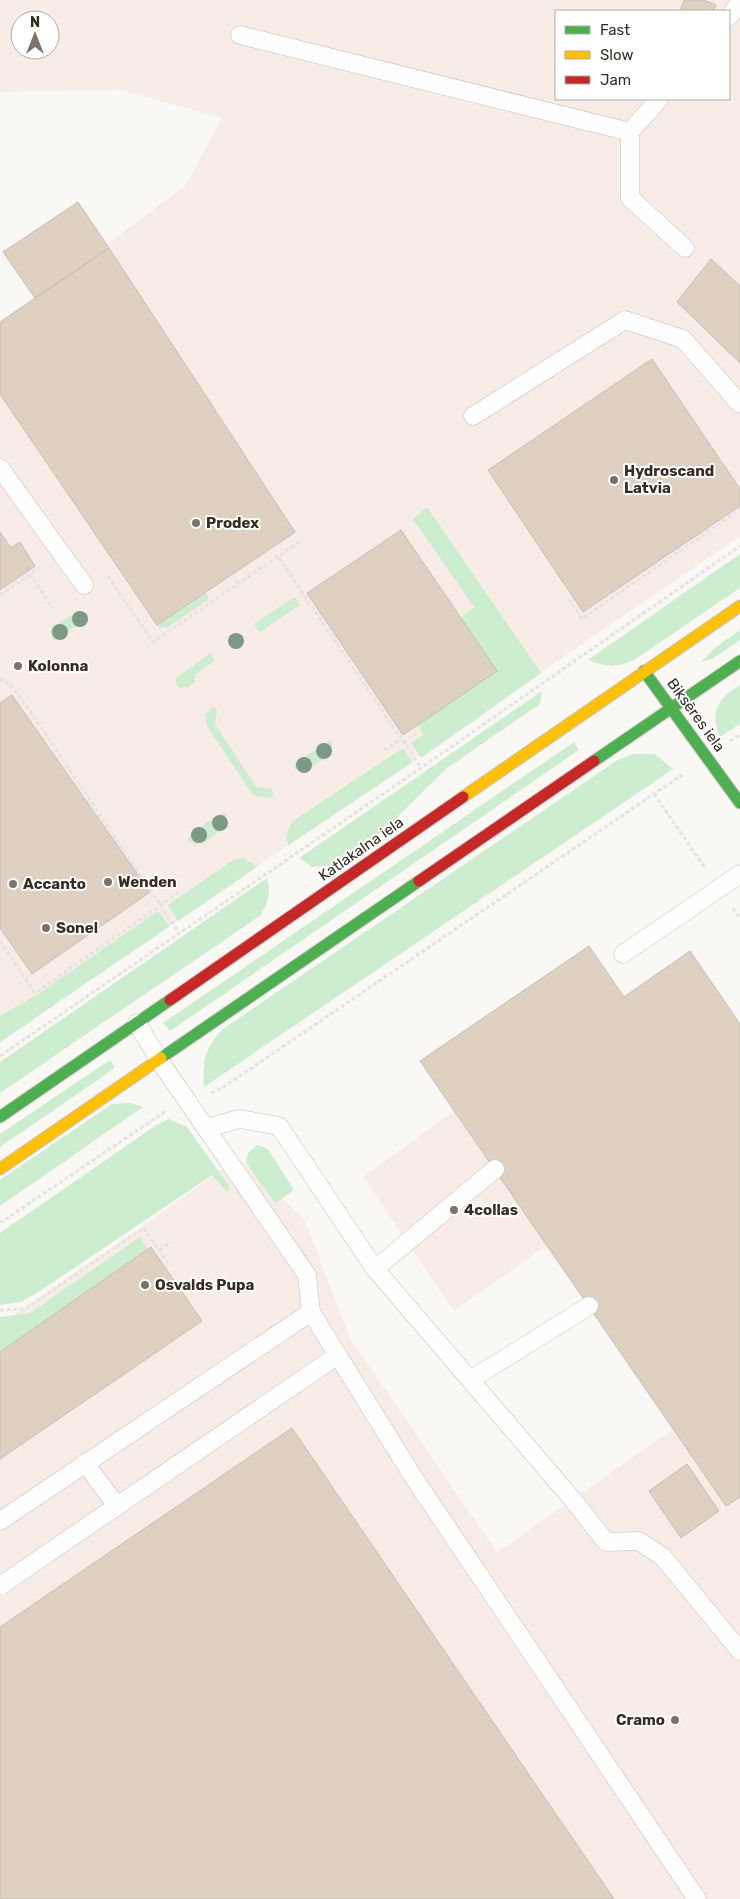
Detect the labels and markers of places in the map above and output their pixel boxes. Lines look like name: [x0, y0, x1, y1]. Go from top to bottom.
place label: Hydroscand Latvia: [624, 462, 714, 497]
marker: Hydroscand Latvia: [608, 474, 620, 486]
place label: Prodex: [206, 514, 259, 532]
marker: Prodex: [190, 517, 202, 529]
place label: Kolonna: [28, 657, 88, 675]
marker: Kolonna: [12, 660, 24, 672]
place label: Wenden: [118, 873, 177, 891]
place label: Accanto: [23, 875, 86, 893]
marker: Wenden: [102, 876, 114, 888]
marker: Accanto: [7, 878, 19, 890]
place label: Sonel: [56, 919, 98, 937]
marker: Sonel: [40, 922, 52, 934]
place label: 4collas: [464, 1201, 518, 1219]
marker: 4collas: [448, 1204, 460, 1216]
place label: Osvalds Pupa: [155, 1276, 255, 1294]
marker: Osvalds Pupa: [139, 1279, 151, 1291]
place label: Cramo: [616, 1711, 665, 1729]
marker: Cramo: [669, 1714, 681, 1726]

